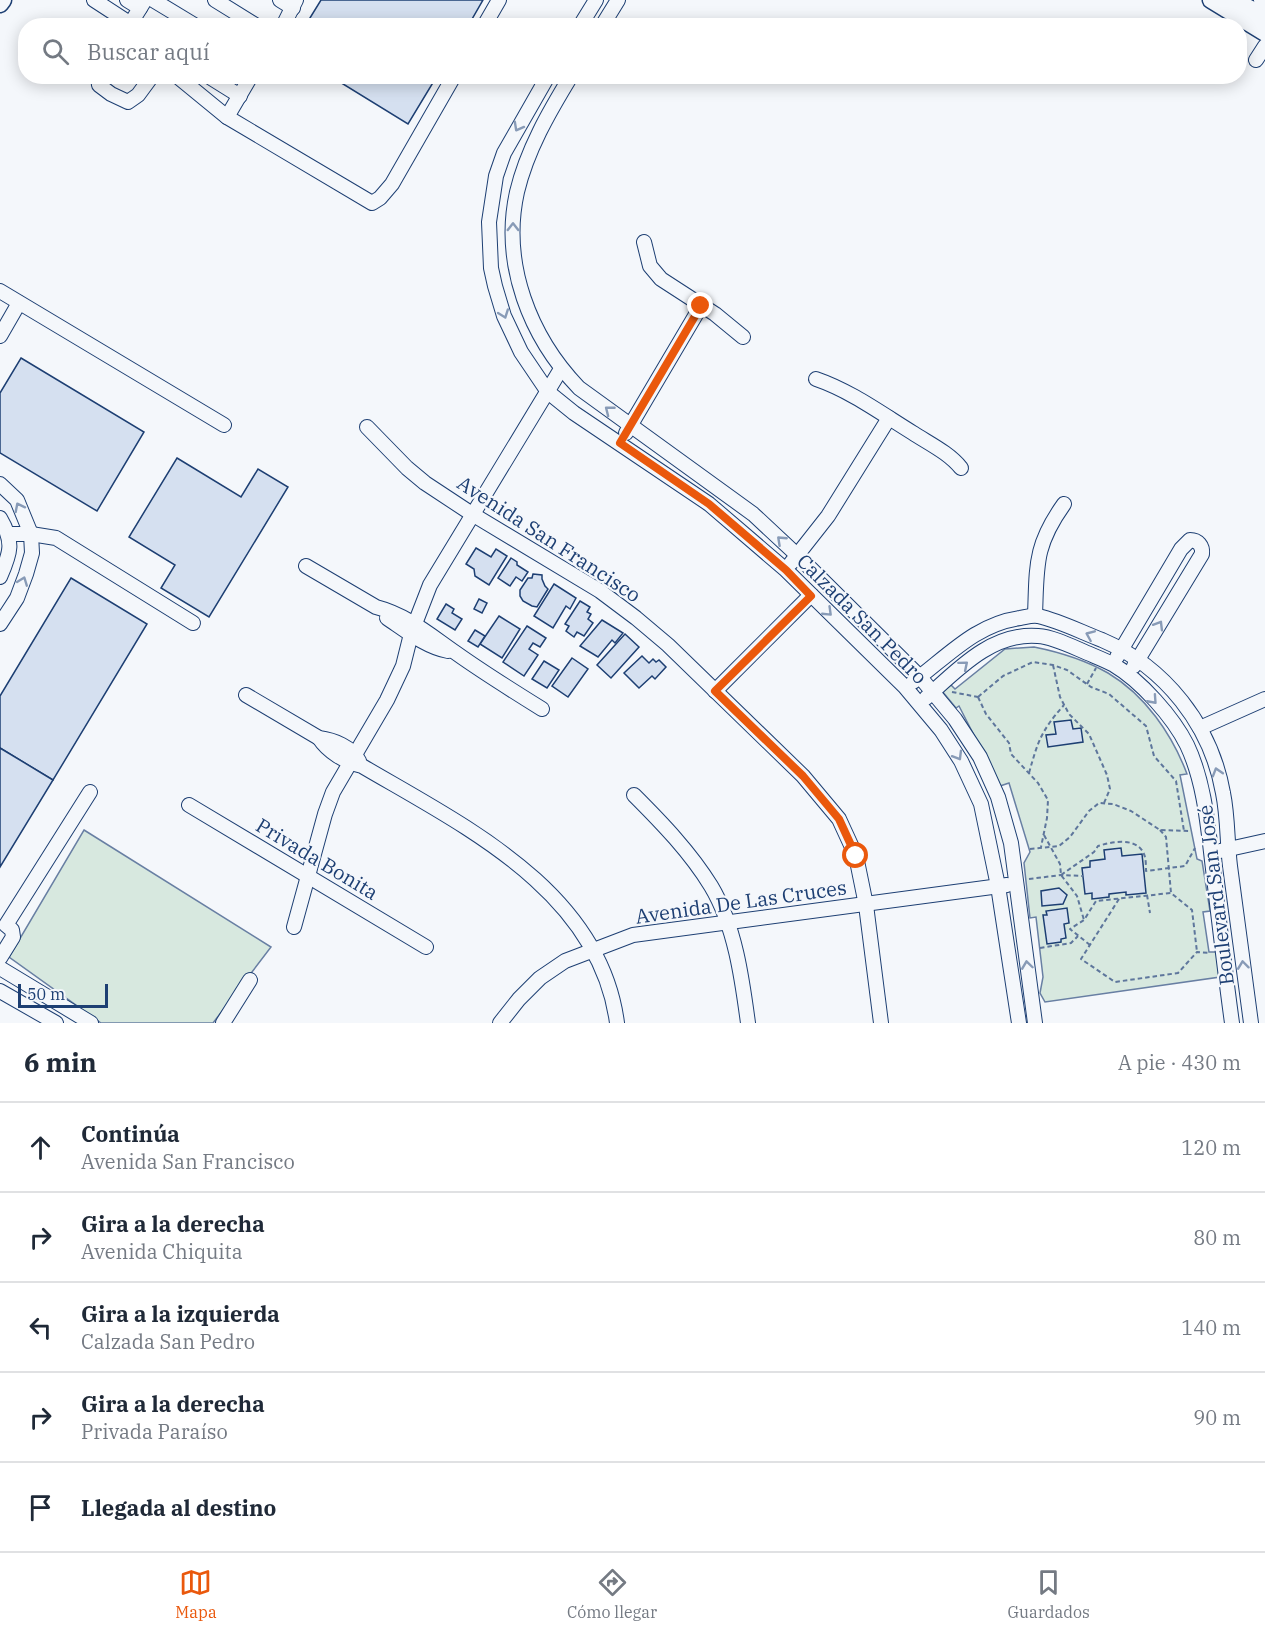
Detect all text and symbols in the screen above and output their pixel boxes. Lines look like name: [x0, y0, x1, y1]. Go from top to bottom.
search box: [18, 18, 1247, 84]
icon: search: [39, 35, 72, 68]
text: Buscar aquí: [87, 37, 210, 66]
one-way arrow: [514, 121, 526, 131]
one-way arrow: [507, 223, 520, 232]
route end: [687, 292, 713, 318]
one-way arrow: [497, 308, 510, 319]
one-way arrow: [605, 406, 616, 417]
street label: Avenida San Francisco: [452, 469, 646, 608]
one-way arrow: [14, 502, 26, 513]
one-way arrow: [777, 536, 787, 547]
street label: Calzada San Pedro: [791, 548, 933, 690]
one-way arrow: [16, 577, 28, 588]
one-way arrow: [822, 605, 832, 616]
one-way arrow: [1151, 621, 1163, 631]
one-way arrow: [1085, 630, 1096, 642]
one-way arrow: [957, 661, 968, 672]
one-way arrow: [1146, 693, 1157, 703]
one-way arrow: [951, 750, 962, 760]
one-way arrow: [1212, 767, 1224, 778]
street label: Boulevard San José: [1191, 803, 1240, 987]
street label: Privada Bonita: [251, 811, 384, 906]
route start: [842, 842, 868, 868]
street label: Avenida De Las Cruces: [634, 873, 848, 930]
one-way arrow: [1021, 960, 1034, 970]
one-way arrow: [1237, 960, 1250, 970]
scale bar: [18, 981, 108, 1008]
text: 50 m: [27, 984, 65, 1004]
text: 6 min: [24, 1045, 97, 1079]
text: A pie · 430 m: [1118, 1049, 1241, 1076]
text: Continúa: [81, 1119, 180, 1148]
icon: ahead: [24, 1131, 57, 1164]
text: 120 m: [1181, 1134, 1241, 1161]
text: Avenida San Francisco: [81, 1148, 295, 1175]
text: Gira a la derecha: [81, 1209, 265, 1238]
icon: right: [24, 1221, 57, 1254]
text: 80 m: [1193, 1224, 1241, 1251]
text: Avenida Chiquita: [81, 1238, 243, 1265]
text: Gira a la izquierda: [81, 1299, 280, 1328]
icon: left: [24, 1311, 57, 1344]
text: 140 m: [1181, 1314, 1241, 1341]
text: Calzada San Pedro: [81, 1328, 255, 1355]
text: Gira a la derecha: [81, 1389, 265, 1418]
icon: right: [24, 1401, 57, 1434]
text: 90 m: [1193, 1404, 1241, 1431]
text: Privada Paraíso: [81, 1418, 228, 1445]
icon: arrive: [24, 1491, 57, 1524]
text: Llegada al destino: [81, 1493, 276, 1522]
tab: Mapa: [175, 1566, 217, 1622]
tab: Cómo llegar: [567, 1566, 657, 1622]
tab: Guardados: [1007, 1566, 1090, 1622]

